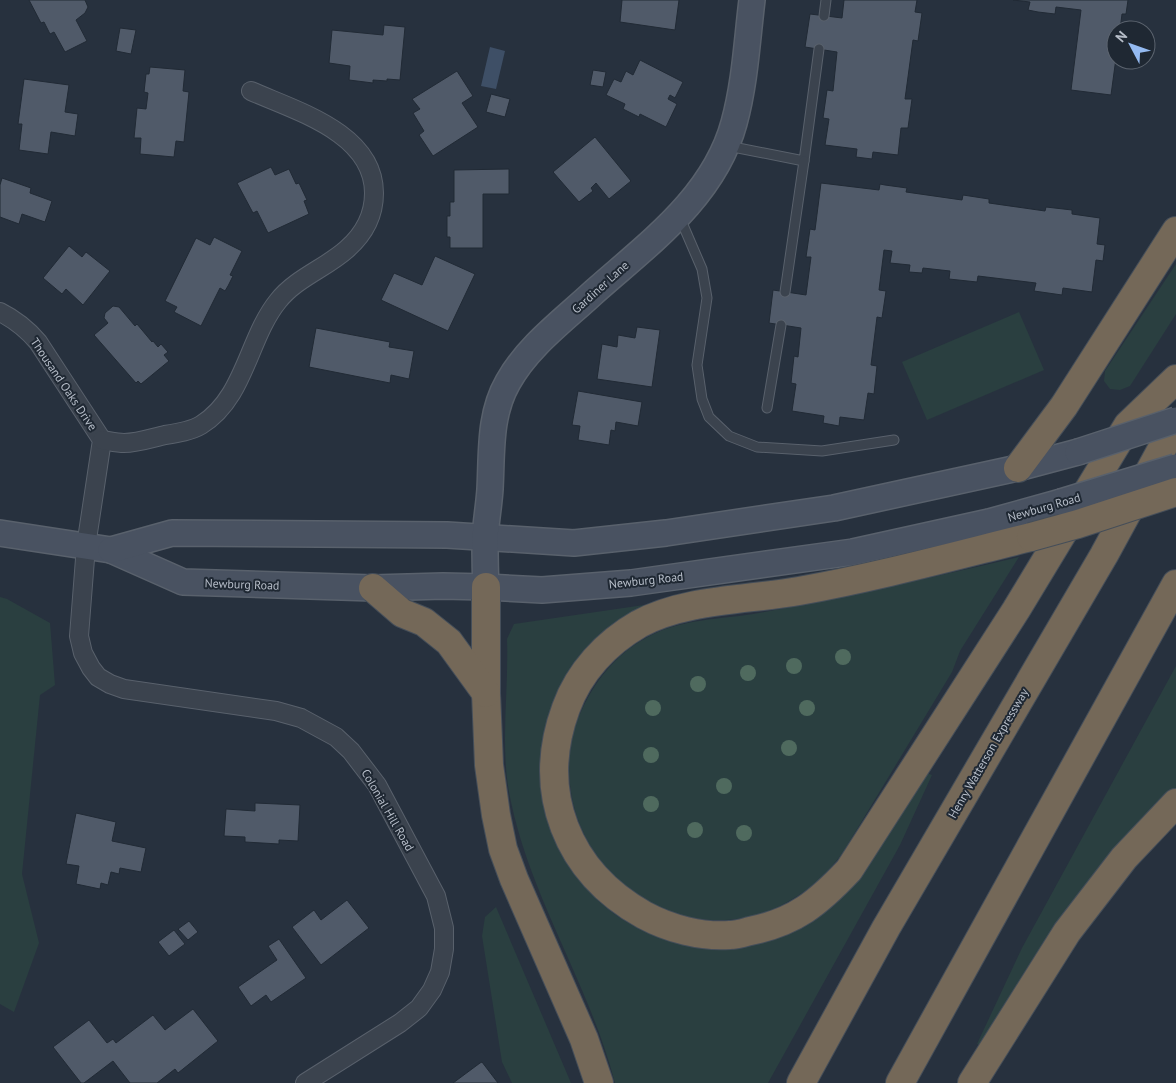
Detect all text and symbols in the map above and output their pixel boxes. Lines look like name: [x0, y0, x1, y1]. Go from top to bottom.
north arrow: [1106, 20, 1156, 70]
text: N: [1111, 27, 1131, 46]
street label: Gardiner Lane: [568, 257, 632, 317]
street label: Thousand Oaks Drive: [27, 335, 101, 433]
street label: Newburg Road: [1006, 489, 1082, 525]
street label: Newburg Road: [608, 569, 684, 591]
street label: Newburg Road: [204, 575, 280, 593]
street label: Henry Watterson Expressway: [945, 685, 1032, 821]
street label: Colonial Hill Road: [358, 766, 418, 854]

